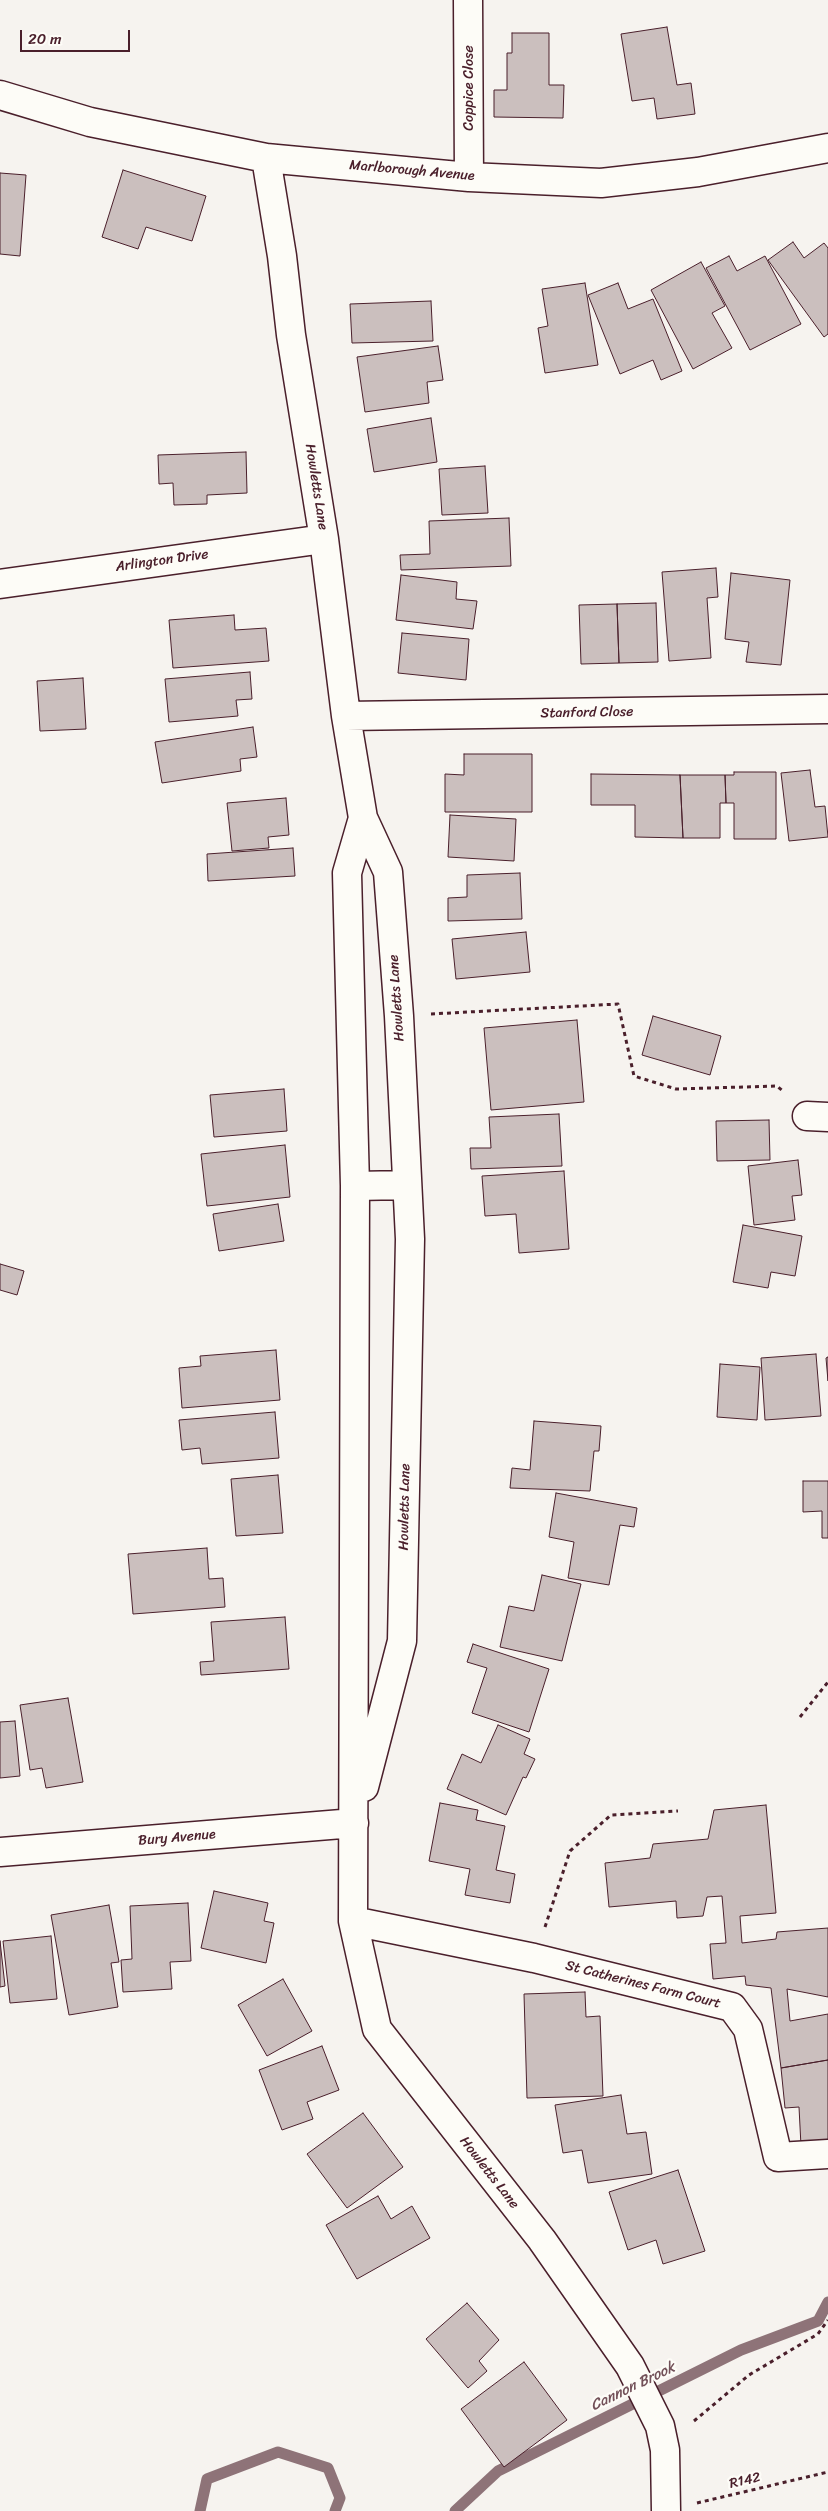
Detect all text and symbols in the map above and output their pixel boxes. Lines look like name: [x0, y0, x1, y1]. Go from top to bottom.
scale bar: [22, 20, 132, 52]
text: 20 m: [28, 26, 62, 52]
street label: Coppice Close: [461, 45, 477, 131]
street label: Marlborough Avenue: [349, 157, 475, 185]
street label: Howletts Lane: [301, 443, 331, 531]
street label: Arlington Drive: [114, 546, 210, 576]
street label: Stanford Close: [540, 704, 634, 722]
street label: Howletts Lane: [386, 954, 408, 1042]
street label: Howletts Lane: [396, 1463, 414, 1551]
street label: Bury Avenue: [138, 1826, 216, 1850]
street label: St Catherines Farm Court: [564, 1958, 722, 2012]
street label: Howletts Lane: [456, 2134, 522, 2212]
water label: Cannon Brook: [588, 2359, 678, 2415]
street label: R142: [728, 2469, 762, 2493]

